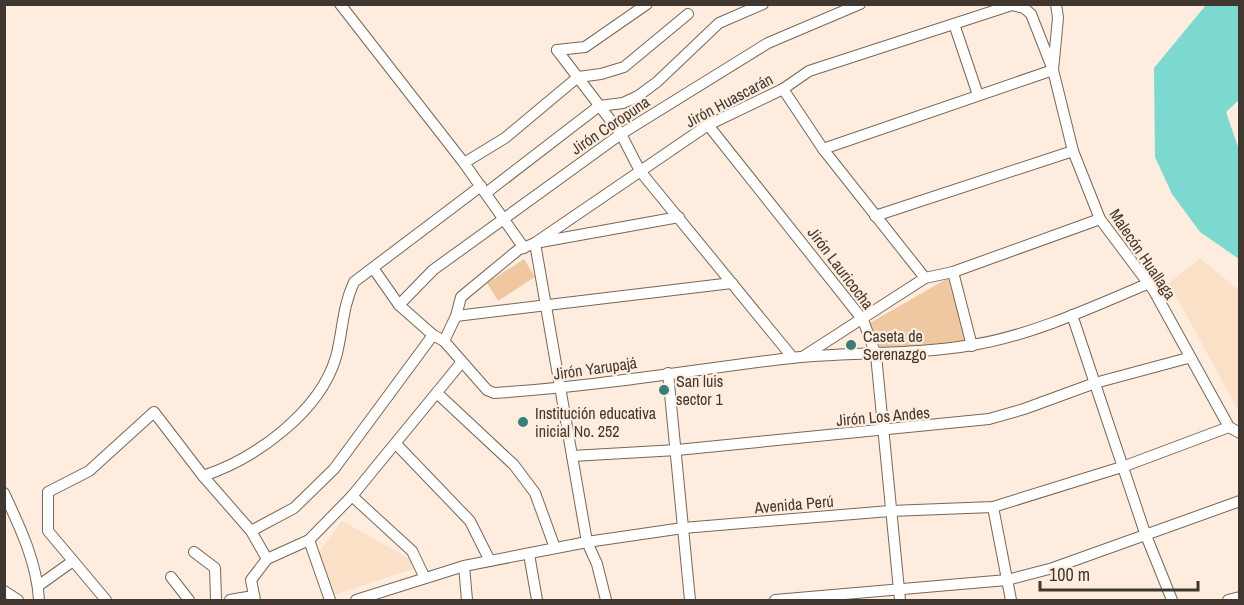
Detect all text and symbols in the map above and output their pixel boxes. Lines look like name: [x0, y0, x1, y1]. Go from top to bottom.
street label: Jirón Huascarán: [681, 68, 777, 132]
street label: Jirón Coropuna: [566, 90, 654, 159]
street label: Malecón Huallaga: [1105, 204, 1182, 304]
street label: Jirón Lauricocha: [803, 222, 880, 314]
place label: Caseta de Serenazgo: [863, 325, 926, 365]
marker: Caseta de Serenazgo: [844, 338, 858, 352]
street label: Jirón Yarupajá: [552, 351, 639, 385]
place label: San luis sector 1: [676, 370, 723, 410]
marker: San luis sector 1: [657, 383, 671, 397]
street label: Jirón Los Andes: [835, 401, 931, 431]
place label: Institución educativa inicial No. 252: [535, 402, 657, 442]
marker: Institución educativa inicial No. 252: [516, 415, 530, 429]
street label: Avenida Perú: [753, 490, 834, 519]
scale bar: [1040, 554, 1198, 592]
text: 100 m: [1049, 562, 1090, 587]

